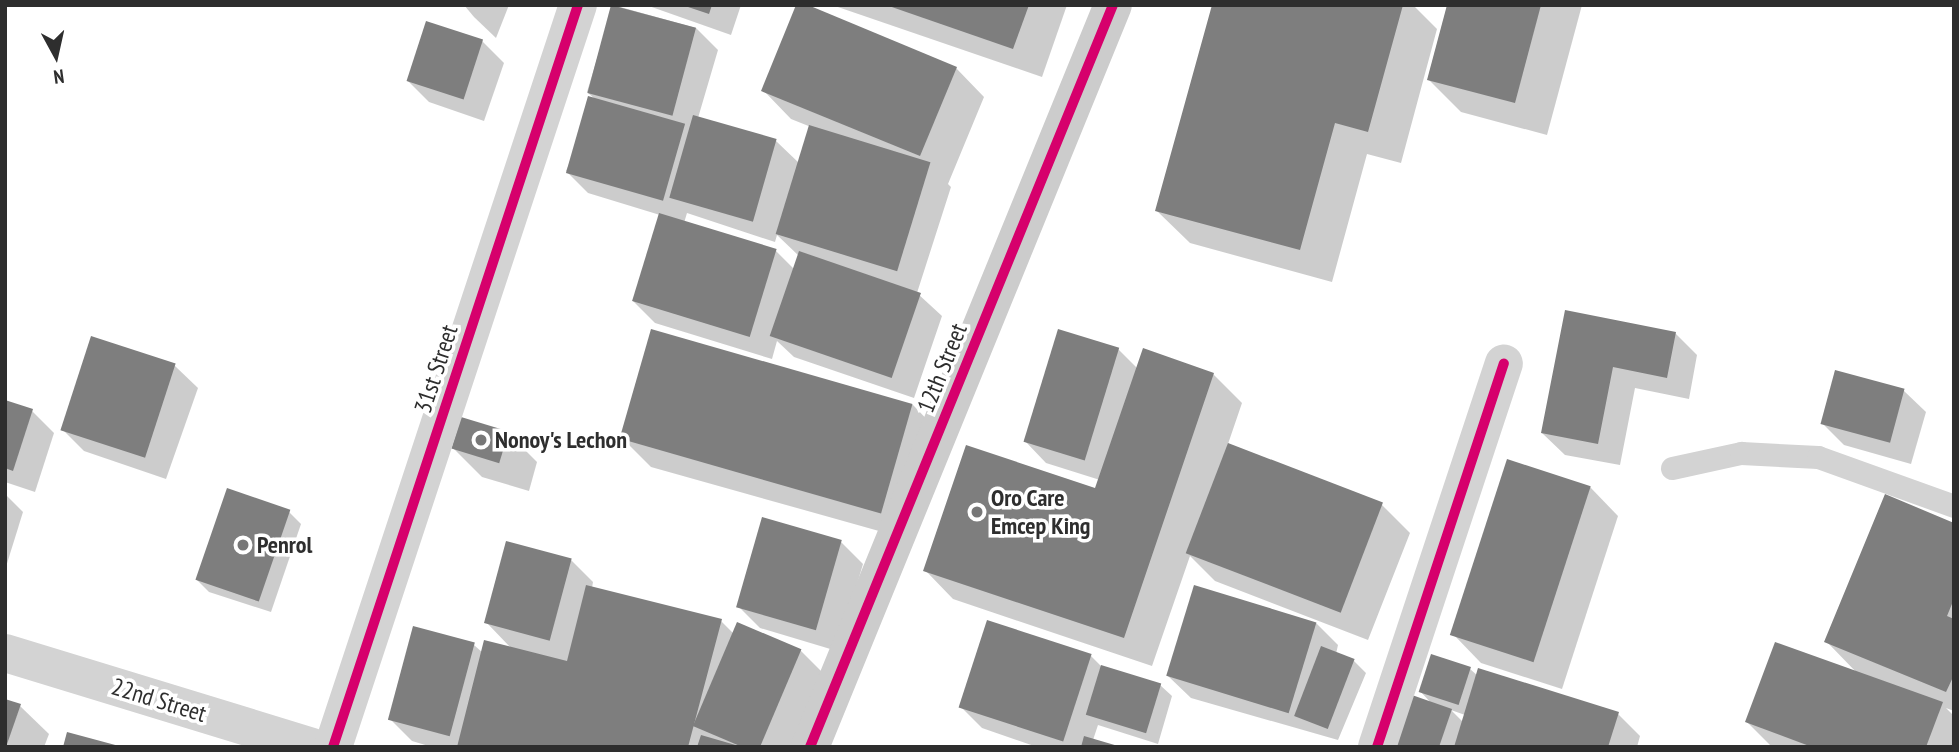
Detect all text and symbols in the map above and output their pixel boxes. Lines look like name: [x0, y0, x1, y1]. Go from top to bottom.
north arrow: [21, 21, 91, 91]
text: N: [52, 64, 66, 89]
street label: 12th Street: [911, 319, 973, 417]
street label: 31st Street: [408, 321, 464, 417]
place label: Nonoy's Lechon: [495, 426, 627, 454]
marker: Nonoy's Lechon: [473, 432, 489, 448]
place label: Oro Care Emcep King: [991, 484, 1091, 540]
marker: Oro Care Emcep King: [969, 504, 985, 520]
place label: Penrol: [257, 531, 312, 559]
marker: Penrol: [235, 537, 251, 553]
street label: 22nd Street: [108, 672, 210, 728]

